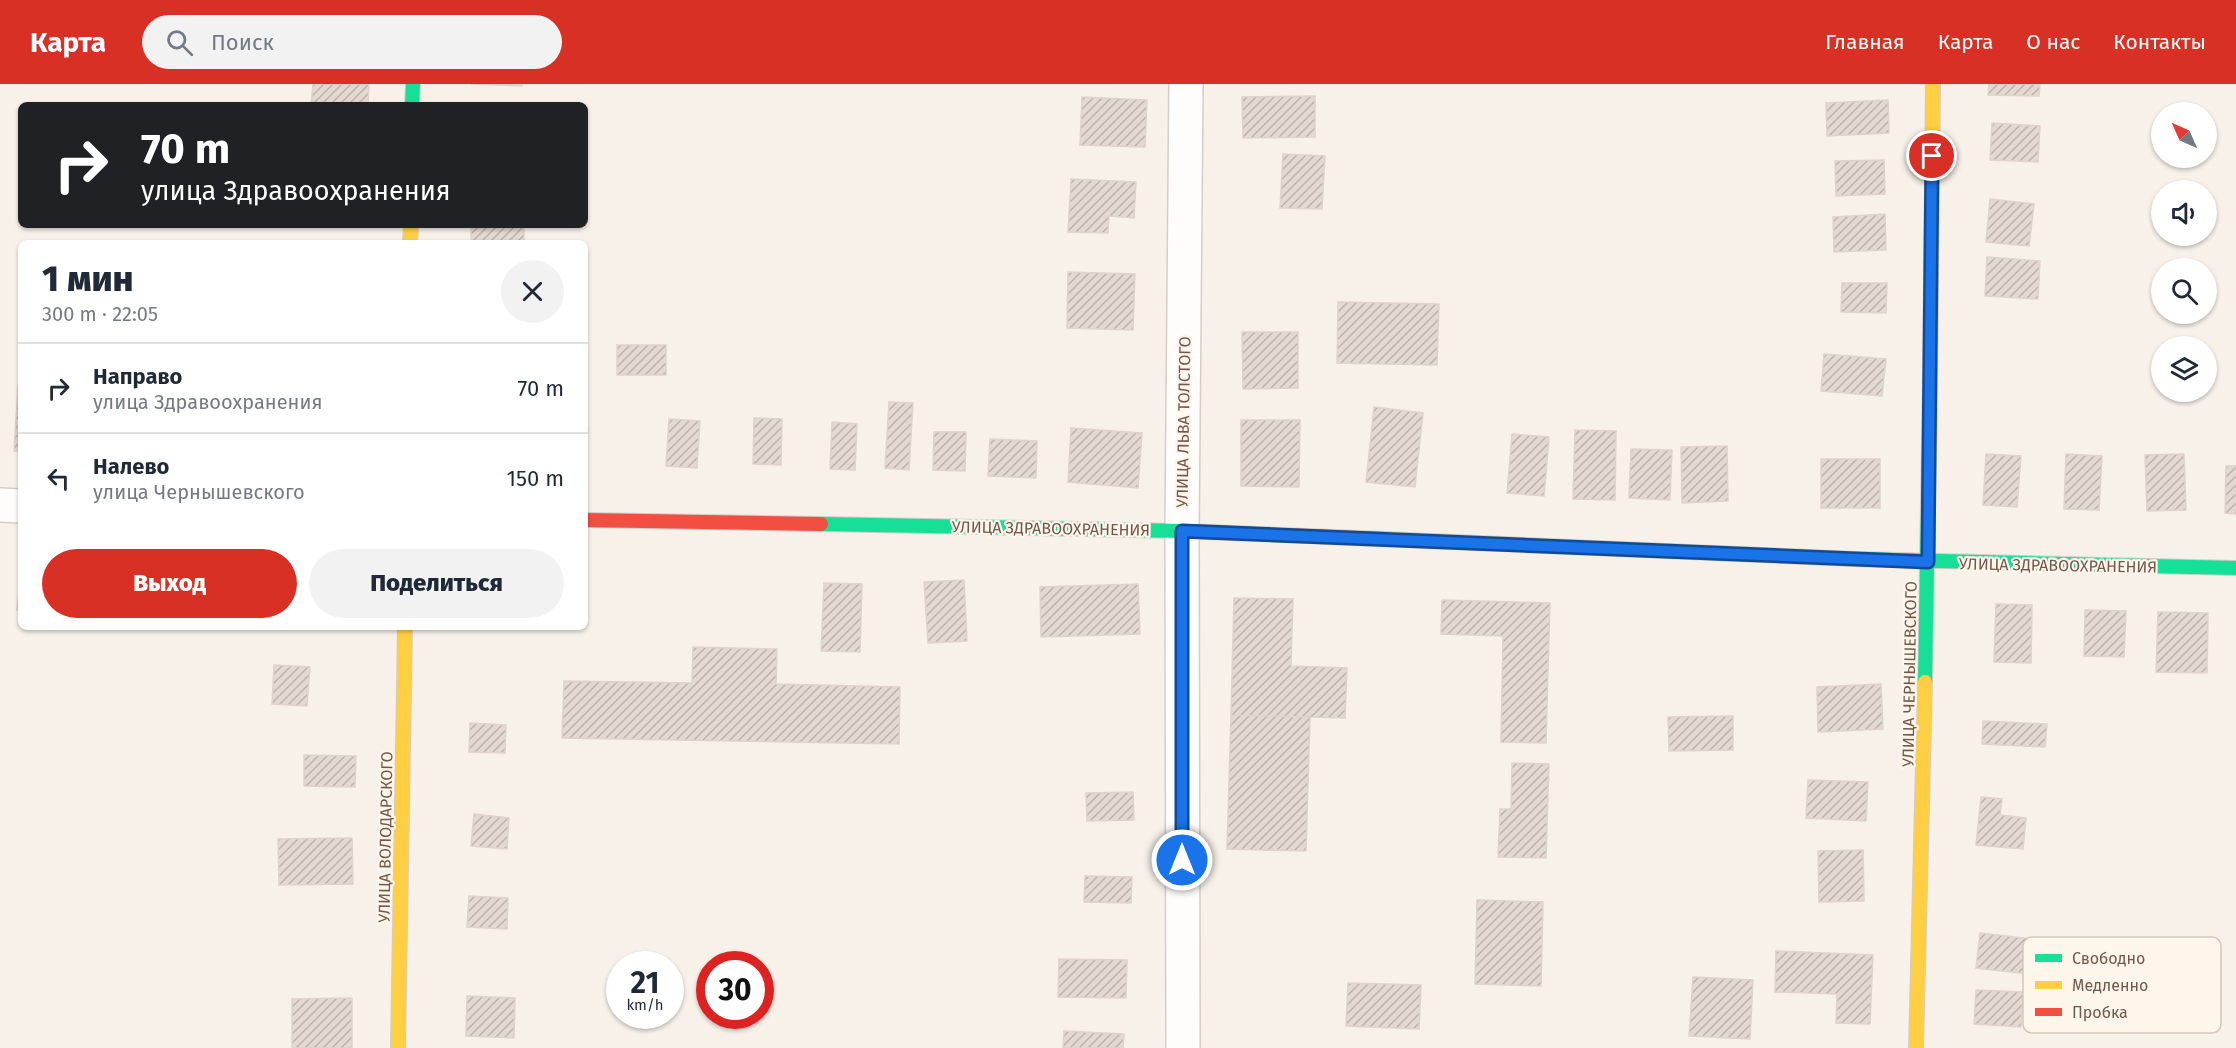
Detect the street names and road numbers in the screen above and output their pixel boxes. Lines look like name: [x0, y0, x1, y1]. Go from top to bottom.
street label: УЛИЦА ЛЬВА ТОЛСТОГО: [1173, 336, 1194, 508]
street label: УЛИЦА ЗДРАВООХРАНЕНИЯ: [952, 517, 1150, 540]
street label: УЛИЦА ЗДРАВООХРАНЕНИЯ: [1959, 554, 2157, 577]
street label: УЛИЦА ЧЕРНЫШЕВСКОГО: [1898, 581, 1921, 767]
street label: УЛИЦА ВОЛОДАРСКОГО: [375, 751, 396, 923]

